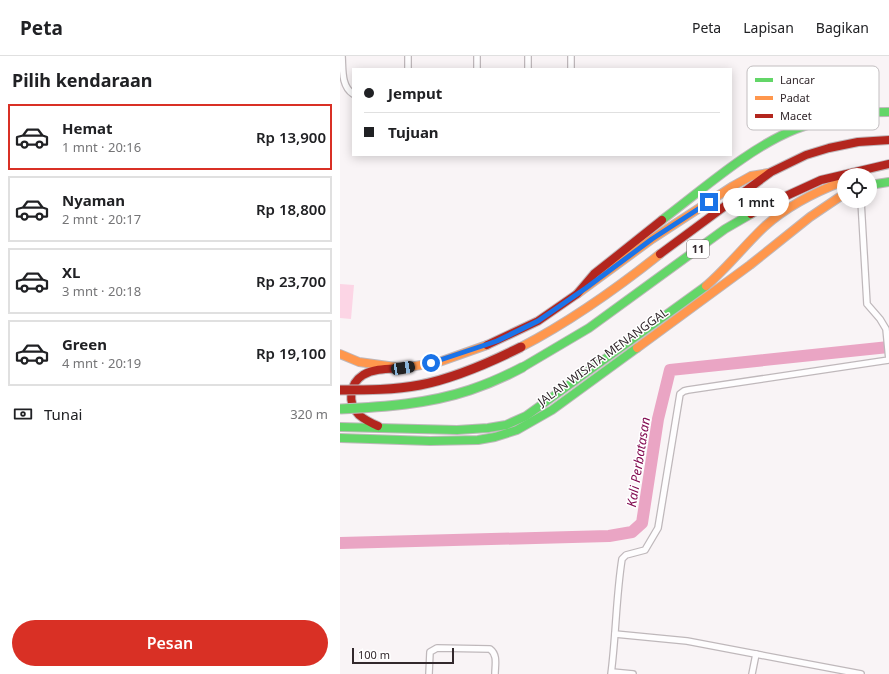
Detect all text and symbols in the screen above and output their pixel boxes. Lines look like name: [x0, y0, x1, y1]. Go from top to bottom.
text: Peta: [20, 15, 63, 41]
text: Peta: [692, 18, 721, 37]
text: Lapisan: [743, 18, 794, 37]
text: Bagikan: [816, 18, 869, 37]
legend: [747, 66, 879, 130]
text: Pilih kendaraan: [12, 68, 152, 92]
text: Lancar: [780, 72, 815, 87]
text: Jemput: [388, 83, 442, 103]
text: Padat: [780, 90, 810, 105]
text: Macet: [780, 108, 812, 123]
text: Hemat: [62, 118, 113, 138]
icon: car: [14, 119, 50, 155]
text: Tujuan: [388, 122, 439, 142]
text: Rp 13,900: [256, 127, 326, 147]
text: 1 mnt · 20:16: [62, 138, 141, 156]
map controls: [837, 168, 877, 208]
button: locate: [837, 168, 877, 208]
callout: 1 mnt: [723, 188, 789, 216]
text: Nyaman: [62, 190, 125, 210]
icon: car: [14, 191, 50, 227]
route end: [700, 193, 718, 211]
text: 1 mnt: [738, 193, 774, 211]
text: Rp 18,800: [256, 199, 326, 219]
text: 2 mnt · 20:17: [62, 210, 141, 228]
road number: 11: [687, 240, 709, 258]
text: XL: [62, 262, 80, 282]
icon: car: [14, 263, 50, 299]
text: Rp 23,700: [256, 271, 326, 291]
text: 3 mnt · 20:18: [62, 282, 141, 300]
street label: JALAN WISATA MENANGGAL: [533, 303, 671, 410]
text: Green: [62, 334, 107, 354]
icon: car: [14, 335, 50, 371]
text: Rp 19,100: [256, 343, 326, 363]
text: 4 mnt · 20:19: [62, 354, 141, 372]
route start: [422, 354, 440, 372]
car: [390, 360, 416, 376]
icon: cash: [12, 403, 34, 425]
text: Tunai: [44, 404, 82, 424]
text: 320 m: [290, 405, 328, 423]
water label: Kali Perbatasan: [622, 416, 654, 508]
button: Pesan: [12, 620, 328, 666]
scale bar: [352, 646, 454, 665]
text: 100 m: [358, 647, 390, 662]

